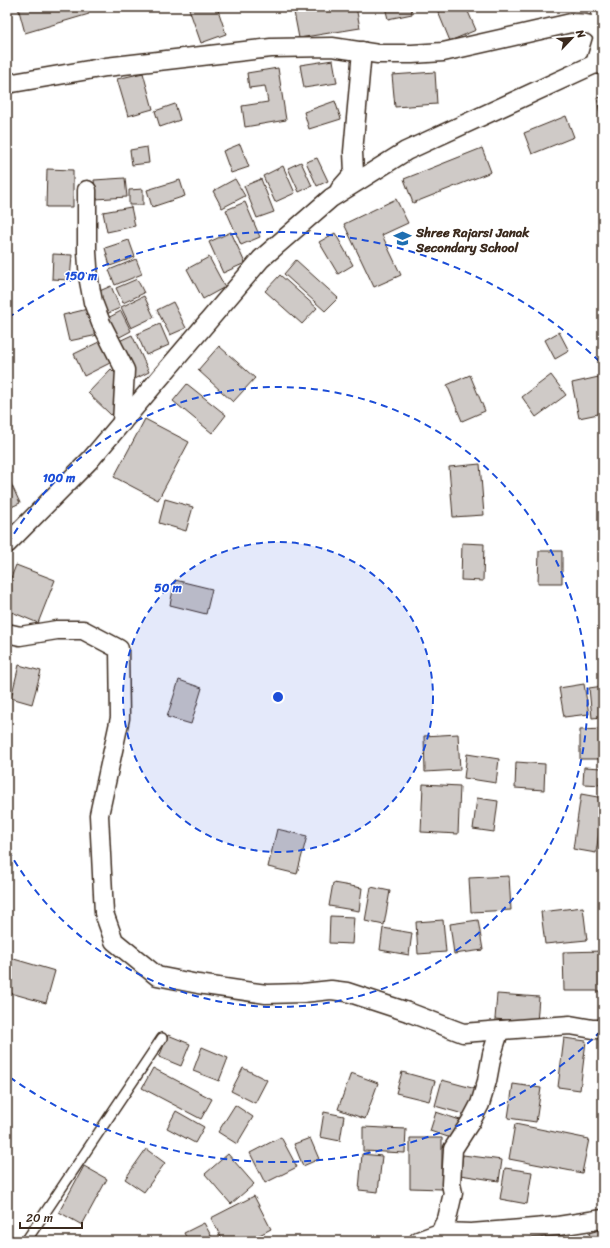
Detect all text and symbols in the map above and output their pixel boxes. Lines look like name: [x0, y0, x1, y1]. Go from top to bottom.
north arrow: [552, 18, 592, 58]
text: N: [570, 26, 591, 42]
place label: Shree Rajarsi Janak Secondary School: [415, 221, 530, 259]
school or university icon: Shree Rajarsi Janak Secondary School: [393, 229, 413, 249]
text: 150 m: [65, 265, 98, 287]
text: 100 m: [43, 467, 76, 489]
text: 50 m: [154, 577, 182, 599]
centre of rings: [271, 690, 285, 704]
scale bar: [20, 1204, 82, 1230]
text: 20 m: [26, 1207, 53, 1229]

